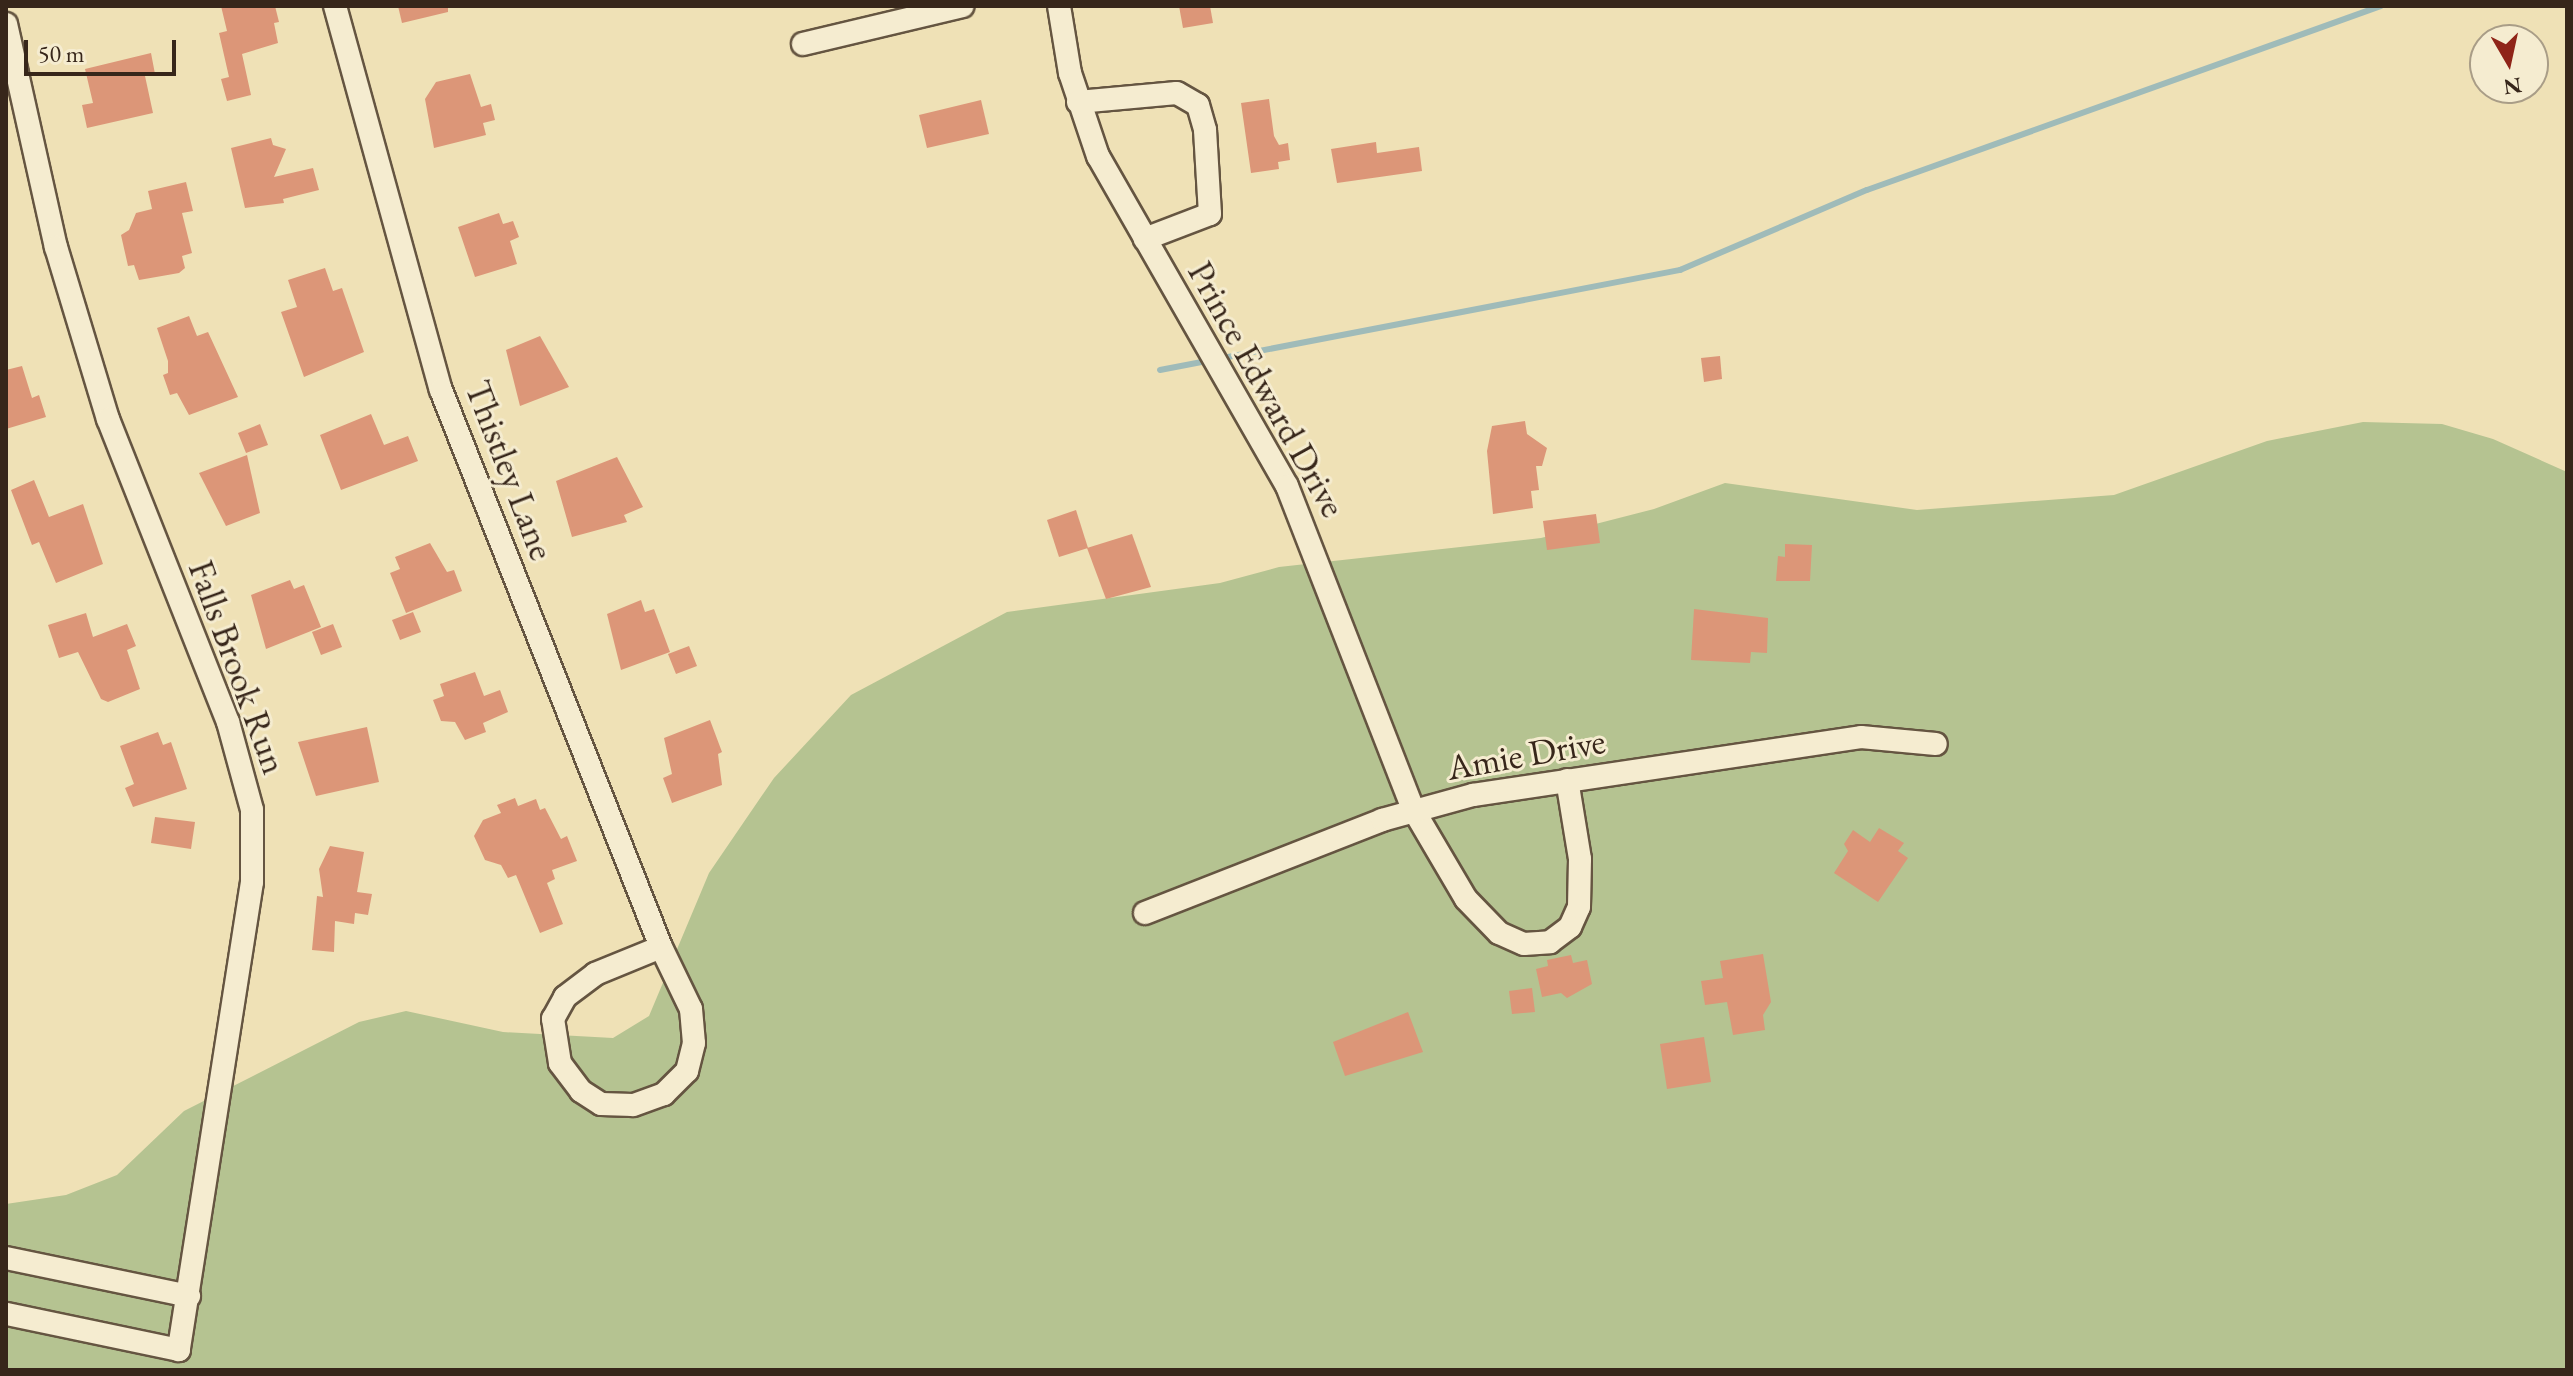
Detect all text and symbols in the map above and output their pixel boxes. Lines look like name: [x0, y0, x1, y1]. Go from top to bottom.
scale bar: [28, 24, 180, 74]
north arrow: [2469, 24, 2549, 104]
text: 50 m: [38, 38, 85, 69]
text: N: [2501, 71, 2524, 102]
street label: Prince Edward Drive: [1179, 254, 1355, 524]
street label: Thistley Lane: [456, 374, 564, 566]
street label: Falls Brook Run: [179, 554, 297, 780]
street label: Amie Drive: [1444, 719, 1608, 789]

